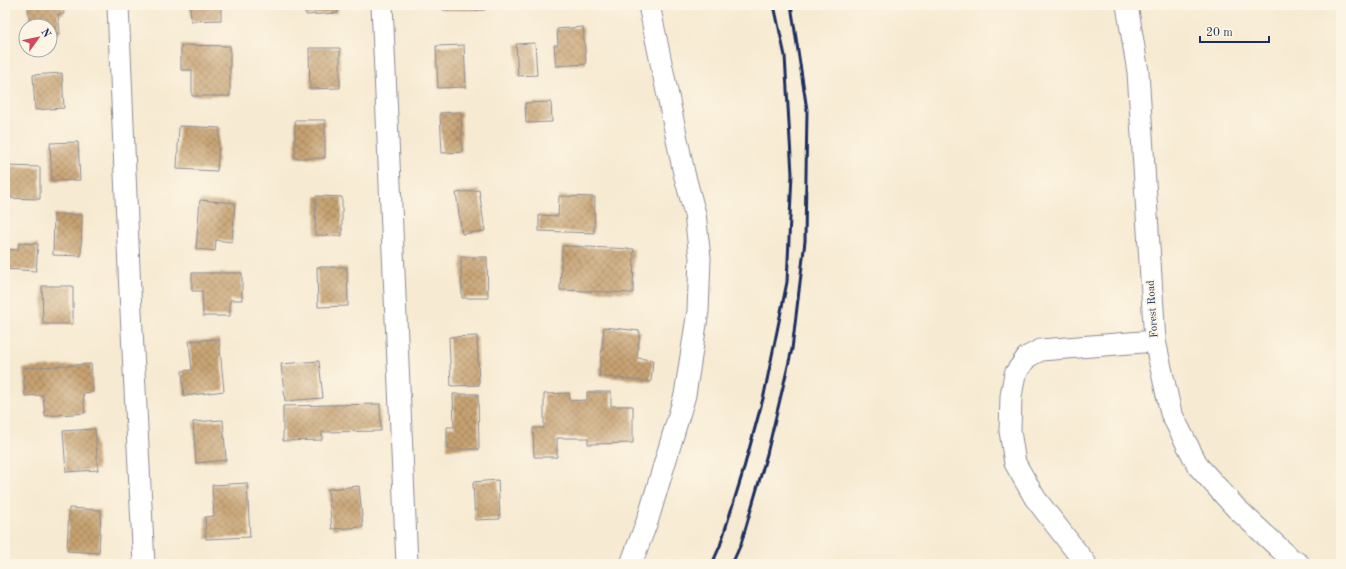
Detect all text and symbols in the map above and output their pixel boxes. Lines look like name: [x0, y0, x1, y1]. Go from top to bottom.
north arrow: [18, 18, 58, 58]
scale bar: [1200, 18, 1269, 44]
text: N: [38, 27, 52, 40]
text: 20 m: [1206, 27, 1233, 39]
street label: Forest Road: [1145, 279, 1161, 338]

